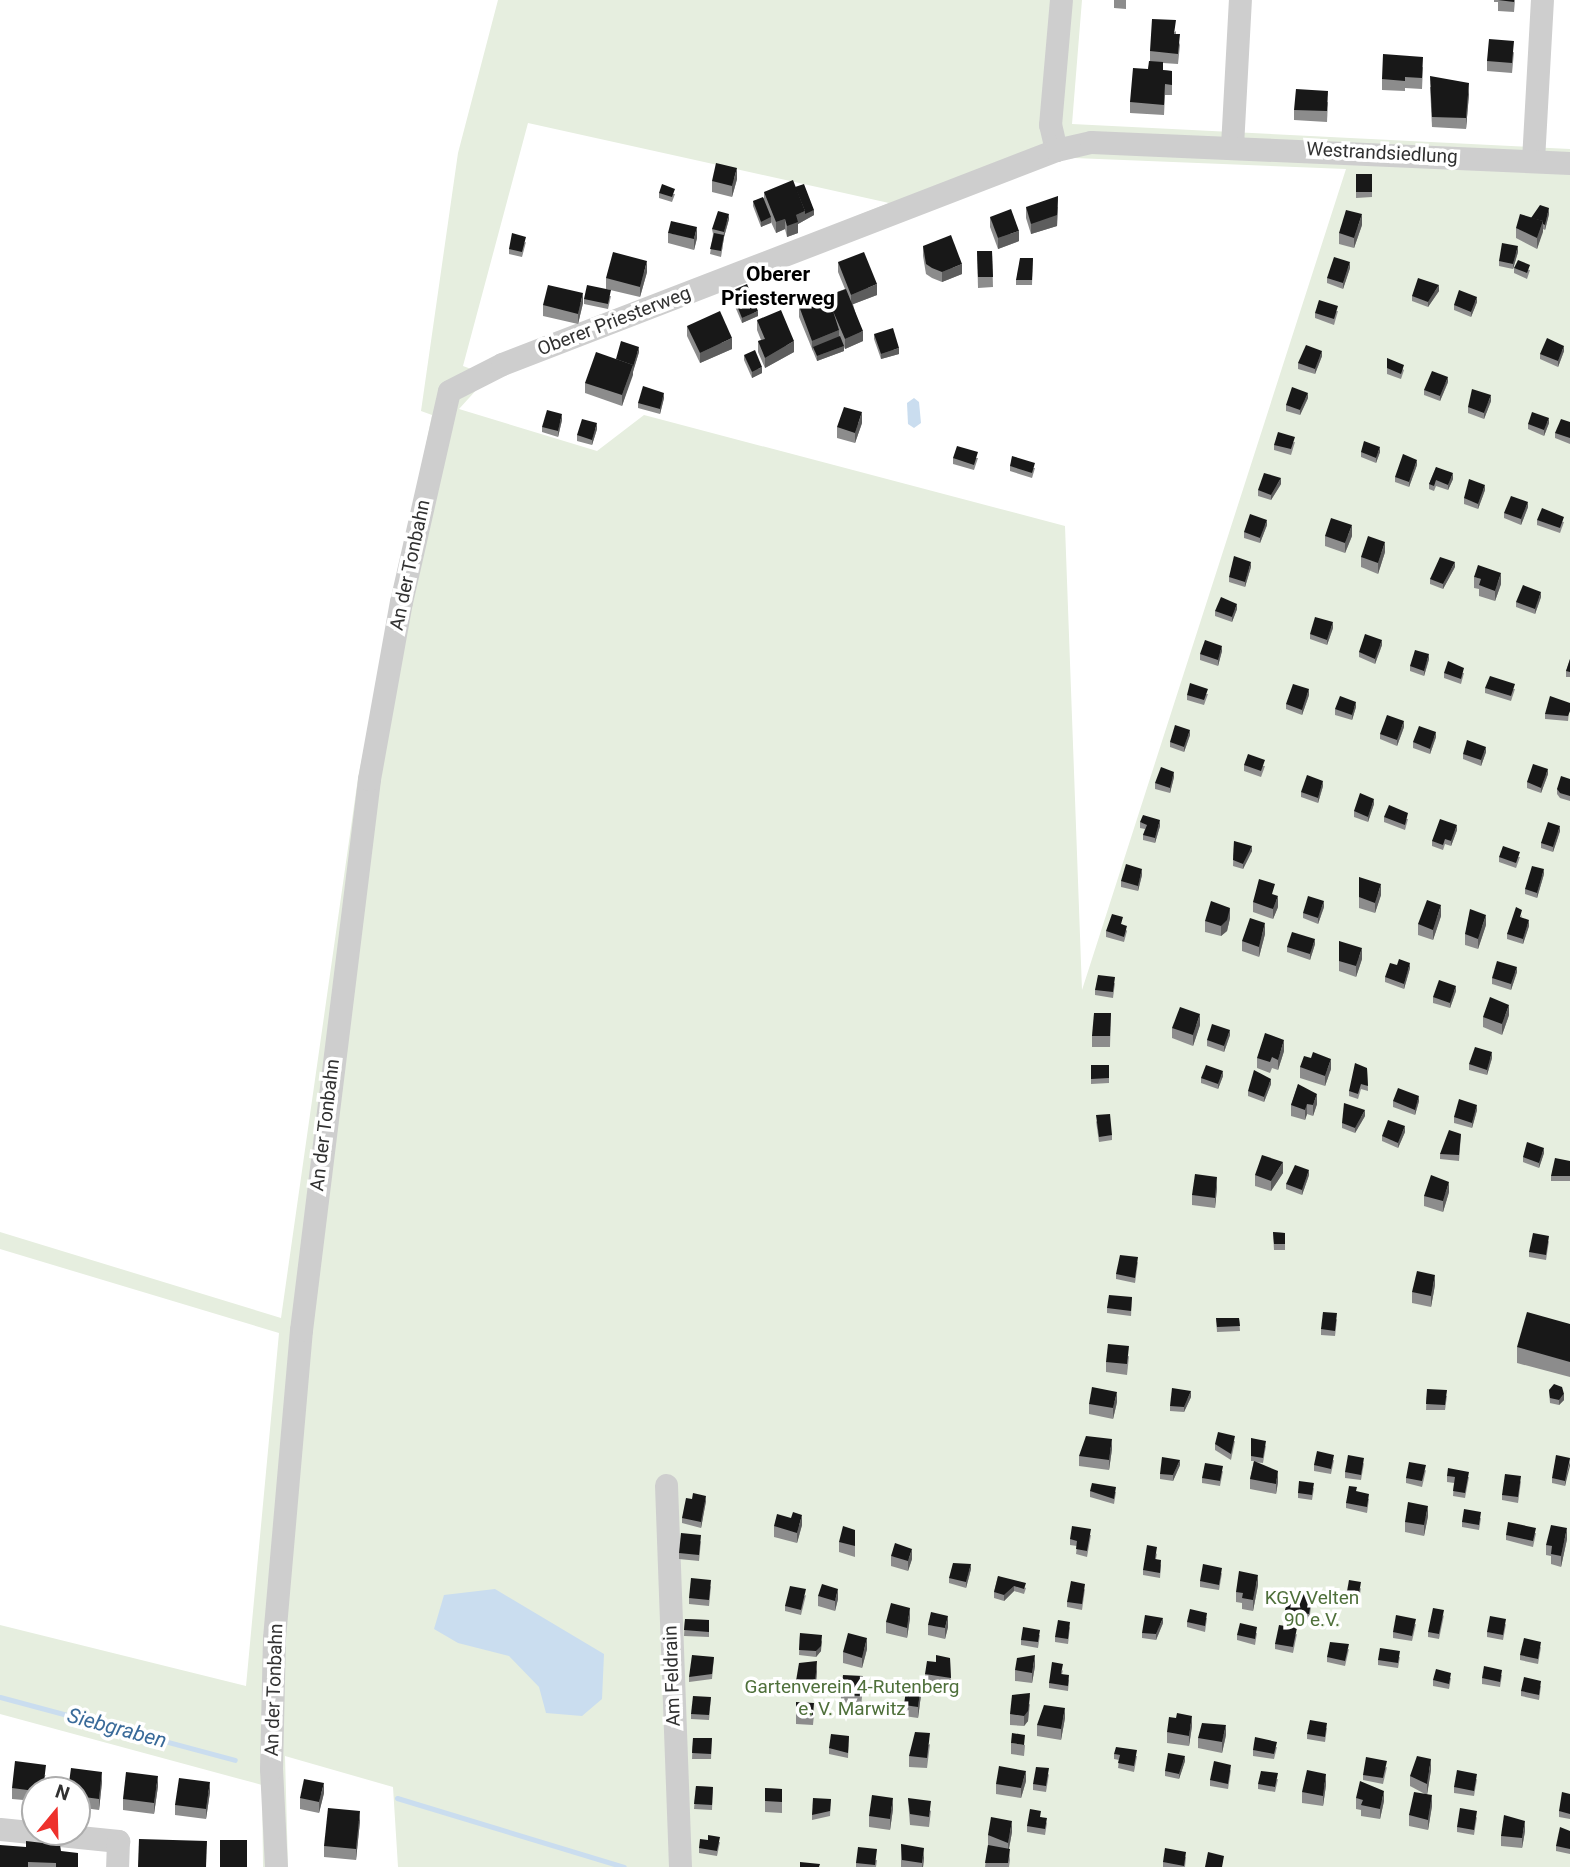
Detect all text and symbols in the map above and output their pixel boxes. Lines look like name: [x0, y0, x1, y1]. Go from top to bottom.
street label: Westrandsiedlung: [1306, 138, 1458, 168]
district label: Oberer Priesterweg: [721, 261, 835, 311]
street label: Oberer Priesterweg: [534, 281, 694, 361]
street label: An der Tonbahn: [385, 497, 435, 633]
street label: An der Tonbahn: [306, 1057, 344, 1193]
park label: KGV Velten 90 e.V.: [1265, 1587, 1359, 1631]
street label: An der Tonbahn: [260, 1623, 288, 1757]
street label: Am Feldrain: [659, 1625, 685, 1727]
park label: Gartenverein 4-Rutenberg e. V. Marwitz: [745, 1676, 959, 1720]
water label: Siebgraben: [65, 1703, 169, 1753]
north arrow: [21, 1776, 91, 1846]
text: N: [52, 1780, 72, 1806]

